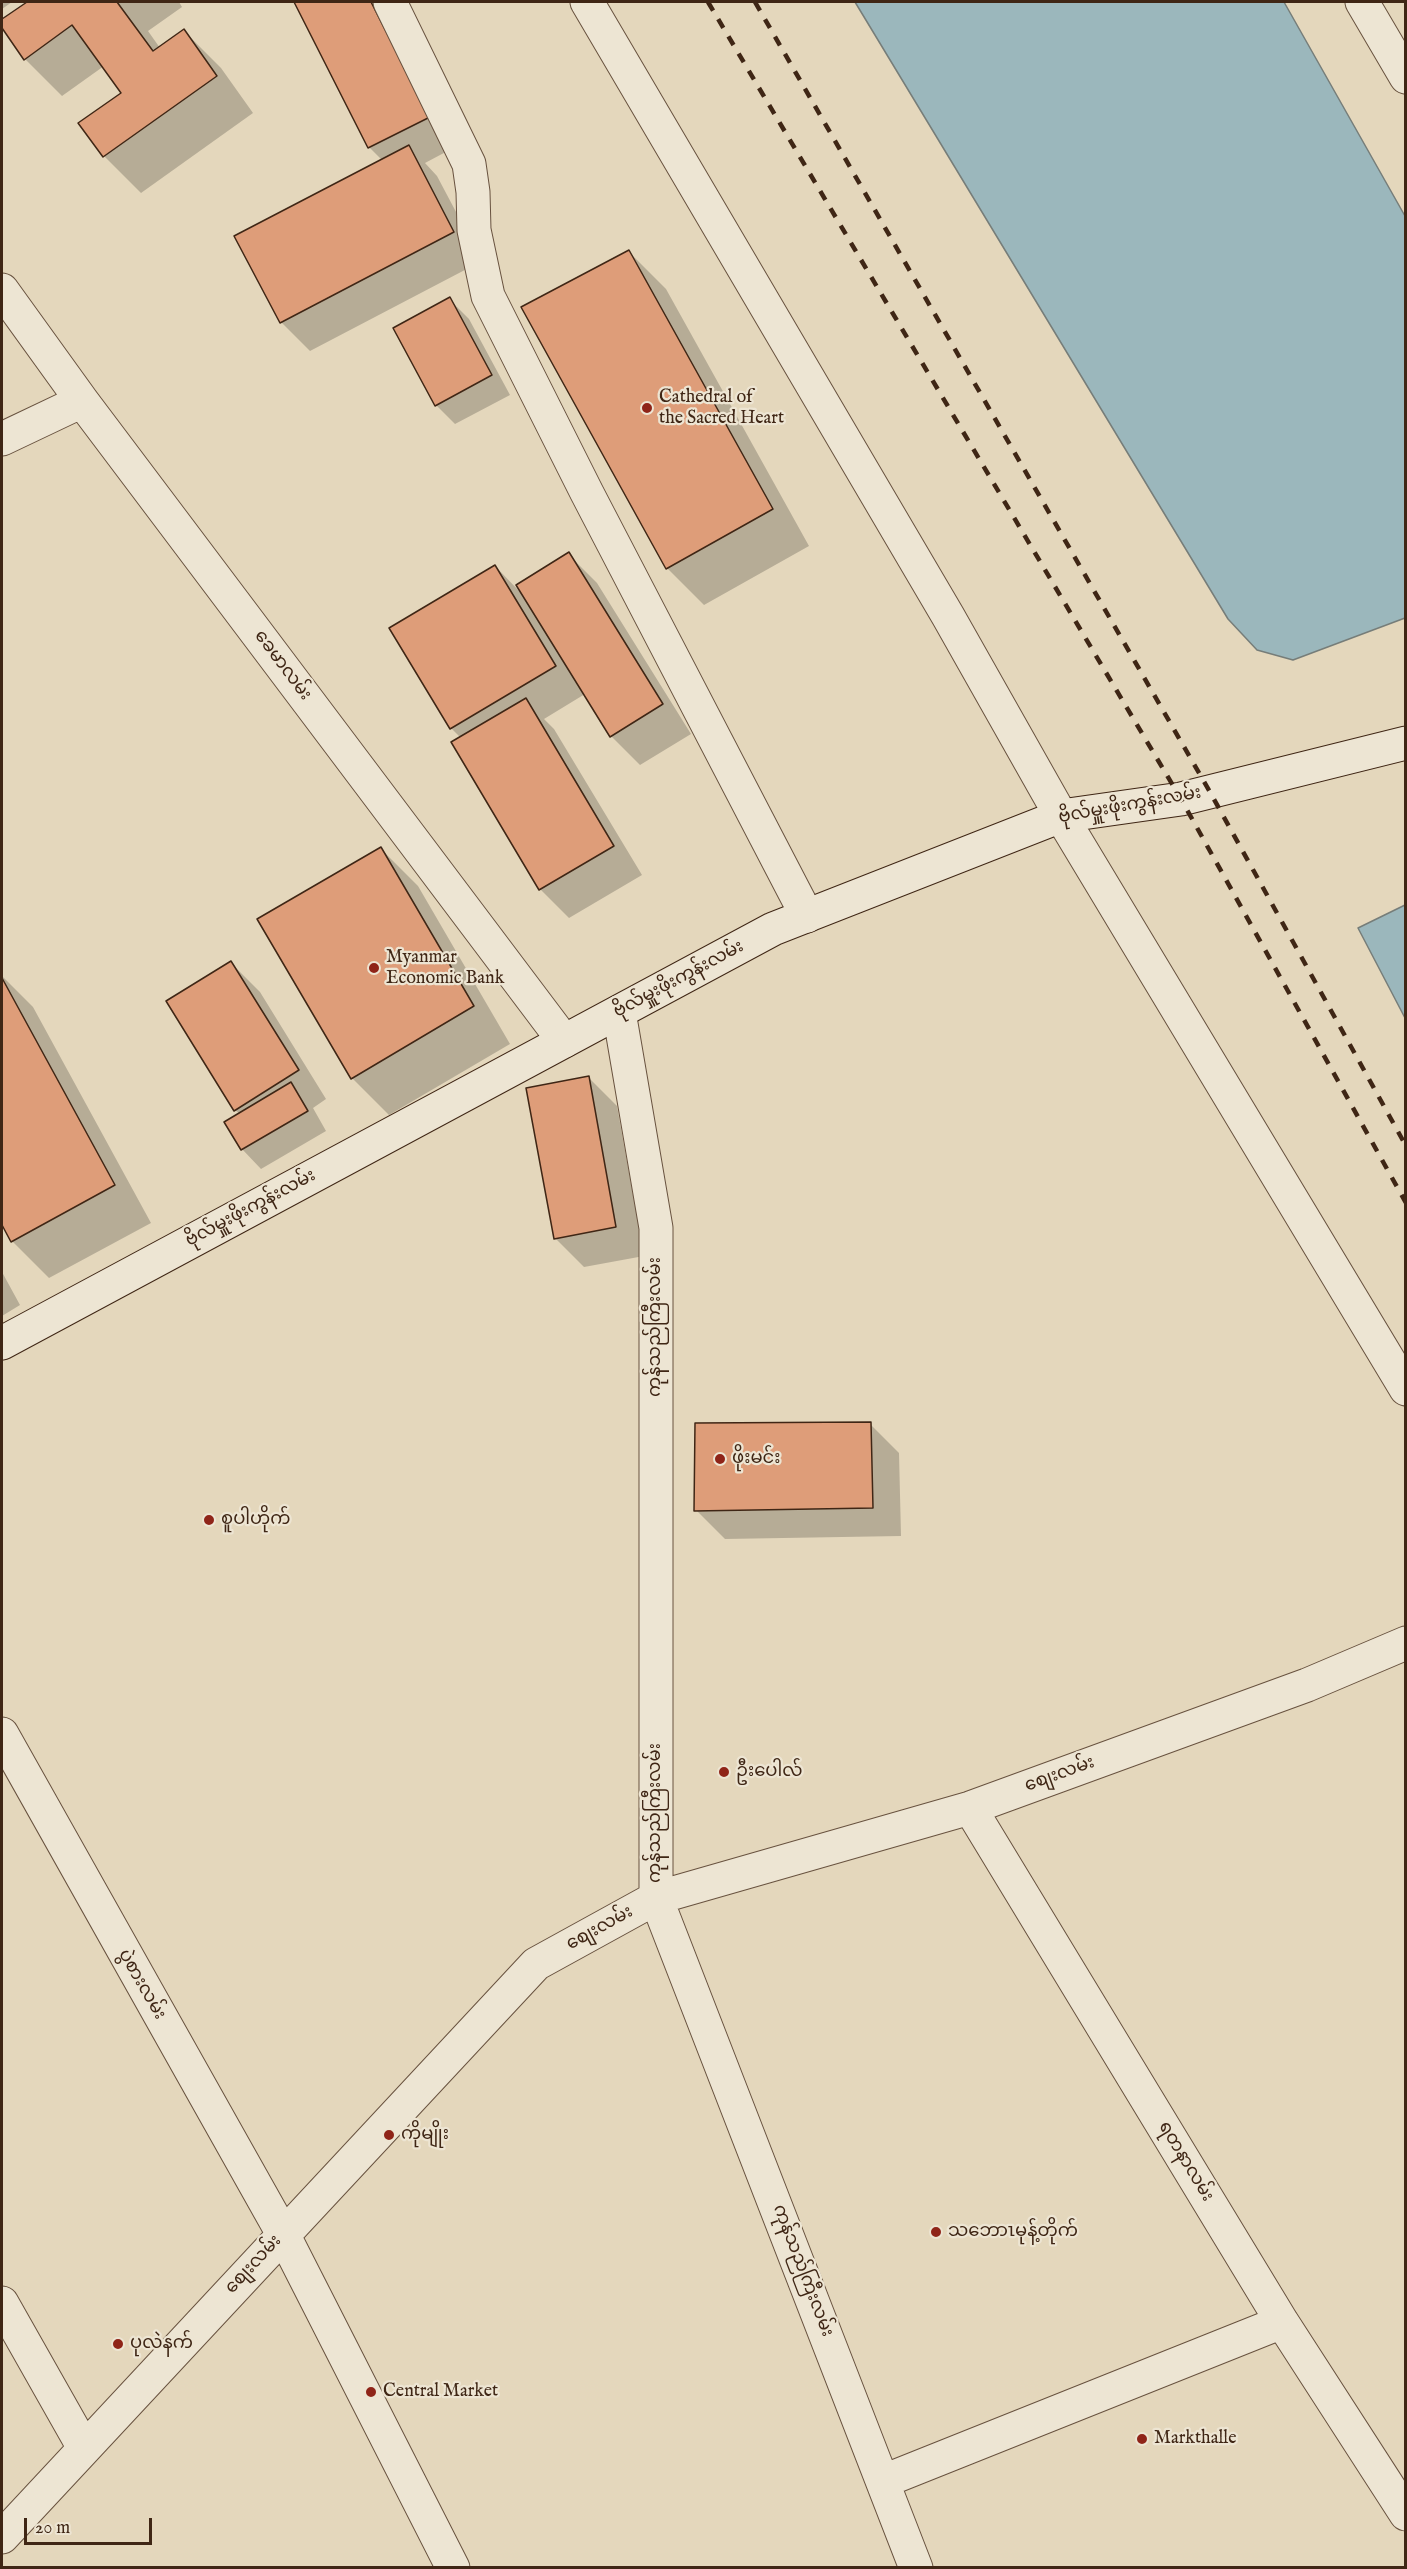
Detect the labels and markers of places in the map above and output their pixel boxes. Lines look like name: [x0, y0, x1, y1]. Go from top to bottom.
place label: Cathedral of the Sacred Heart: [659, 387, 784, 430]
marker: Cathedral of the Sacred Heart: [640, 401, 654, 415]
place label: Myanmar Economic Bank: [386, 947, 504, 990]
marker: Myanmar Economic Bank: [367, 961, 381, 975]
place label: ဖိုးမင်း: [732, 1448, 780, 1470]
marker: ဖိုးမင်း: [713, 1452, 727, 1466]
place label: စူပါဟိုက်: [221, 1509, 291, 1531]
marker: စူပါဟိုက်: [202, 1513, 216, 1527]
place label: ဦးပေါလ်: [736, 1761, 802, 1783]
marker: ဦးပေါလ်: [717, 1765, 731, 1779]
place label: ကိုမျိုး: [401, 2124, 449, 2146]
marker: ကိုမျိုး: [382, 2128, 396, 2142]
place label: သဘောၤမုန့်တိုက်: [948, 2221, 1078, 2243]
marker: သဘောၤမုန့်တိုက်: [929, 2225, 943, 2239]
place label: ပုလဲနက်: [130, 2333, 193, 2355]
marker: ပုလဲနက်: [111, 2337, 125, 2351]
place label: Central Market: [383, 2381, 498, 2403]
marker: Central Market: [364, 2385, 378, 2399]
place label: Markthalle: [1154, 2428, 1236, 2450]
marker: Markthalle: [1135, 2432, 1149, 2446]

